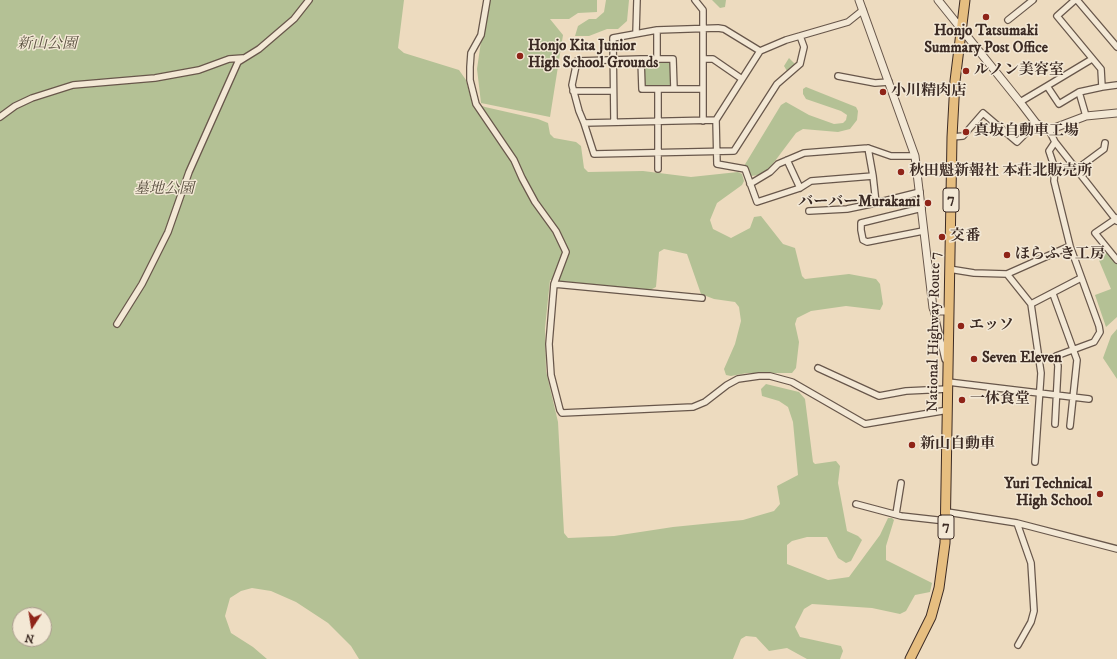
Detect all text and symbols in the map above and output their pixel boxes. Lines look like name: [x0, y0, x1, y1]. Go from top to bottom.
marker: Honjo Tatsumaki Summary Post Office: [981, 12, 991, 22]
place label: Honjo Tatsumaki Summary Post Office: [924, 23, 1048, 58]
park label: 新山公園: [17, 36, 77, 54]
place label: Honjo Kita Junior High School Grounds: [528, 38, 658, 73]
marker: Honjo Kita Junior High School Grounds: [515, 51, 525, 61]
place label: ルノン美容室: [974, 62, 1064, 80]
marker: ルノン美容室: [961, 66, 971, 76]
place label: 小川精肉店: [891, 83, 966, 101]
marker: 小川精肉店: [878, 87, 888, 97]
place label: 真坂自動車工場: [974, 123, 1079, 141]
marker: 真坂自動車工場: [961, 127, 971, 137]
place label: 秋田魁新報社 本荘北販売所: [909, 163, 1092, 181]
marker: 秋田魁新報社 本荘北販売所: [896, 167, 906, 177]
park label: 墓地公園: [134, 181, 194, 199]
road number: 7: [943, 188, 959, 212]
place label: バーバーMurakami: [798, 194, 920, 212]
marker: バーバーMurakami: [923, 198, 933, 208]
place label: 交番: [950, 228, 980, 246]
marker: 交番: [937, 232, 947, 242]
place label: ほらふき工房: [1015, 246, 1105, 264]
marker: ほらふき工房: [1002, 250, 1012, 260]
street label: National Highway Route 7: [925, 252, 945, 412]
place label: エッソ: [969, 317, 1014, 335]
marker: エッソ: [956, 321, 966, 331]
place label: Seven Eleven: [982, 350, 1062, 368]
marker: Seven Eleven: [969, 354, 979, 364]
place label: 一休食堂: [970, 391, 1030, 409]
marker: 一休食堂: [957, 395, 967, 405]
place label: 新山自動車: [920, 436, 995, 454]
marker: 新山自動車: [907, 440, 917, 450]
place label: Yuri Technical High School: [1004, 476, 1092, 511]
marker: Yuri Technical High School: [1095, 489, 1105, 499]
road number: 7: [938, 515, 954, 539]
north arrow: [12, 607, 52, 647]
text: N: [24, 630, 36, 646]

